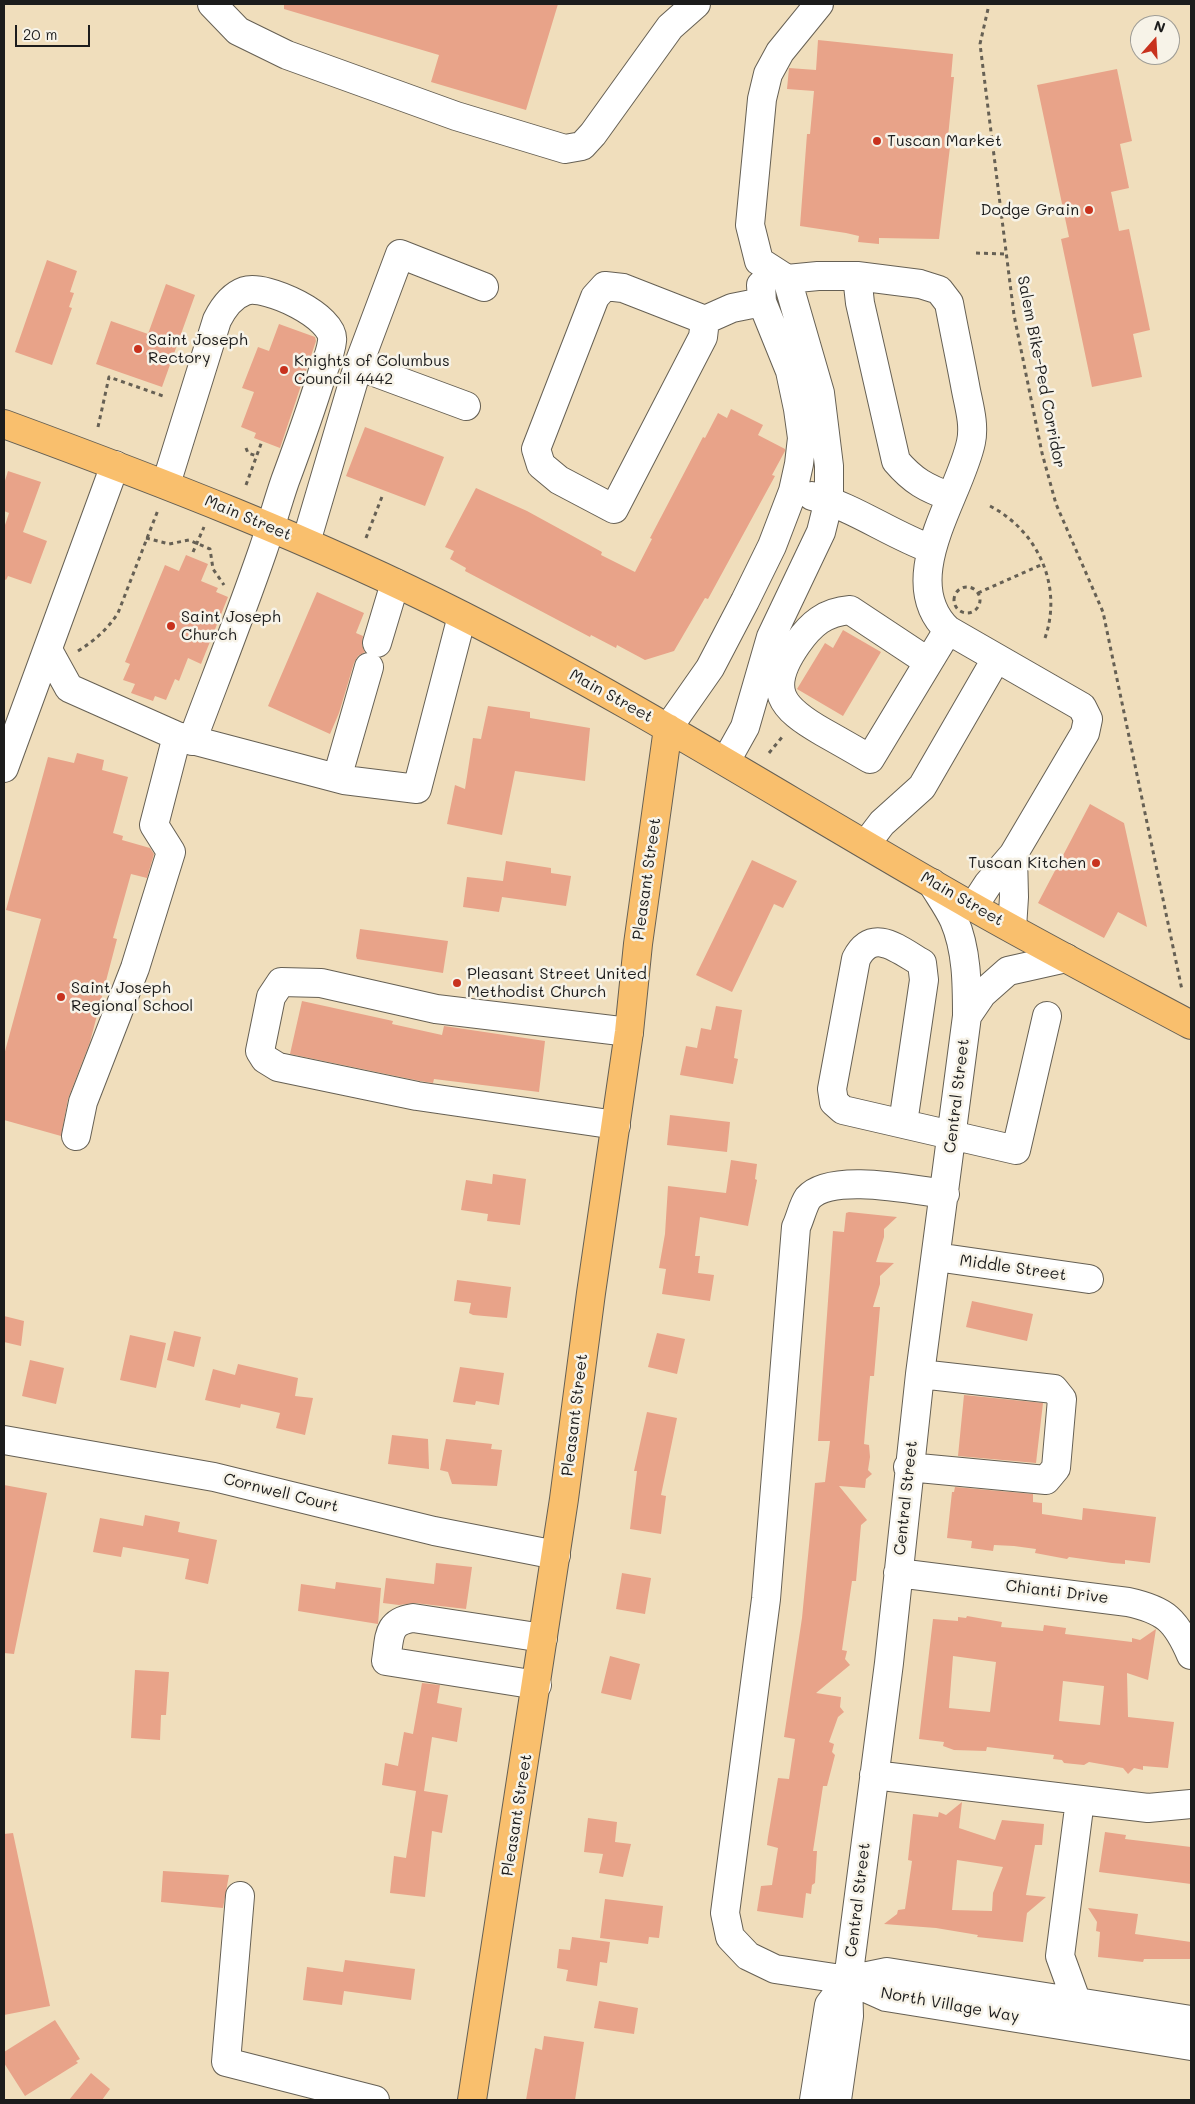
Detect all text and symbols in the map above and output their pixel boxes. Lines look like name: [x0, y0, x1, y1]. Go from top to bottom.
scale bar: [18, 15, 92, 47]
north arrow: [1130, 15, 1180, 65]
text: N: [1152, 16, 1168, 37]
text: 20 m: [23, 24, 57, 44]
place label: Tuscan Market: [887, 131, 1002, 151]
marker: Tuscan Market: [871, 135, 883, 147]
place label: Dodge Grain: [980, 200, 1079, 220]
marker: Dodge Grain: [1083, 204, 1095, 216]
street label: Salem Bike-Ped Corridor: [1013, 274, 1069, 470]
place label: Saint Joseph Rectory: [148, 330, 248, 368]
marker: Saint Joseph Rectory: [132, 343, 144, 355]
place label: Knights of Columbus Council 4442: [294, 351, 450, 389]
marker: Knights of Columbus Council 4442: [278, 364, 290, 376]
street label: Main Street: [202, 491, 294, 545]
place label: Saint Joseph Church: [181, 607, 281, 645]
marker: Saint Joseph Church: [165, 620, 177, 632]
street label: Main Street: [566, 665, 656, 727]
street label: Pleasant Street: [629, 817, 665, 941]
place label: Tuscan Kitchen: [968, 853, 1086, 873]
marker: Tuscan Kitchen: [1090, 857, 1102, 869]
street label: Main Street: [917, 868, 1007, 930]
place label: Pleasant Street United Methodist Church: [467, 964, 647, 1002]
marker: Pleasant Street United Methodist Church: [451, 977, 463, 989]
place label: Saint Joseph Regional School: [71, 978, 193, 1016]
marker: Saint Joseph Regional School: [55, 991, 67, 1003]
street label: Central Street: [940, 1038, 974, 1154]
street label: Middle Street: [958, 1251, 1068, 1285]
street label: Pleasant Street: [558, 1353, 592, 1477]
street label: Central Street: [890, 1440, 922, 1556]
street label: Cornwell Court: [221, 1469, 341, 1517]
street label: Chianti Drive: [1004, 1576, 1110, 1608]
street label: Pleasant Street: [498, 1753, 536, 1877]
street label: Central Street: [841, 1842, 875, 1958]
street label: North Village Way: [879, 1983, 1021, 2027]

